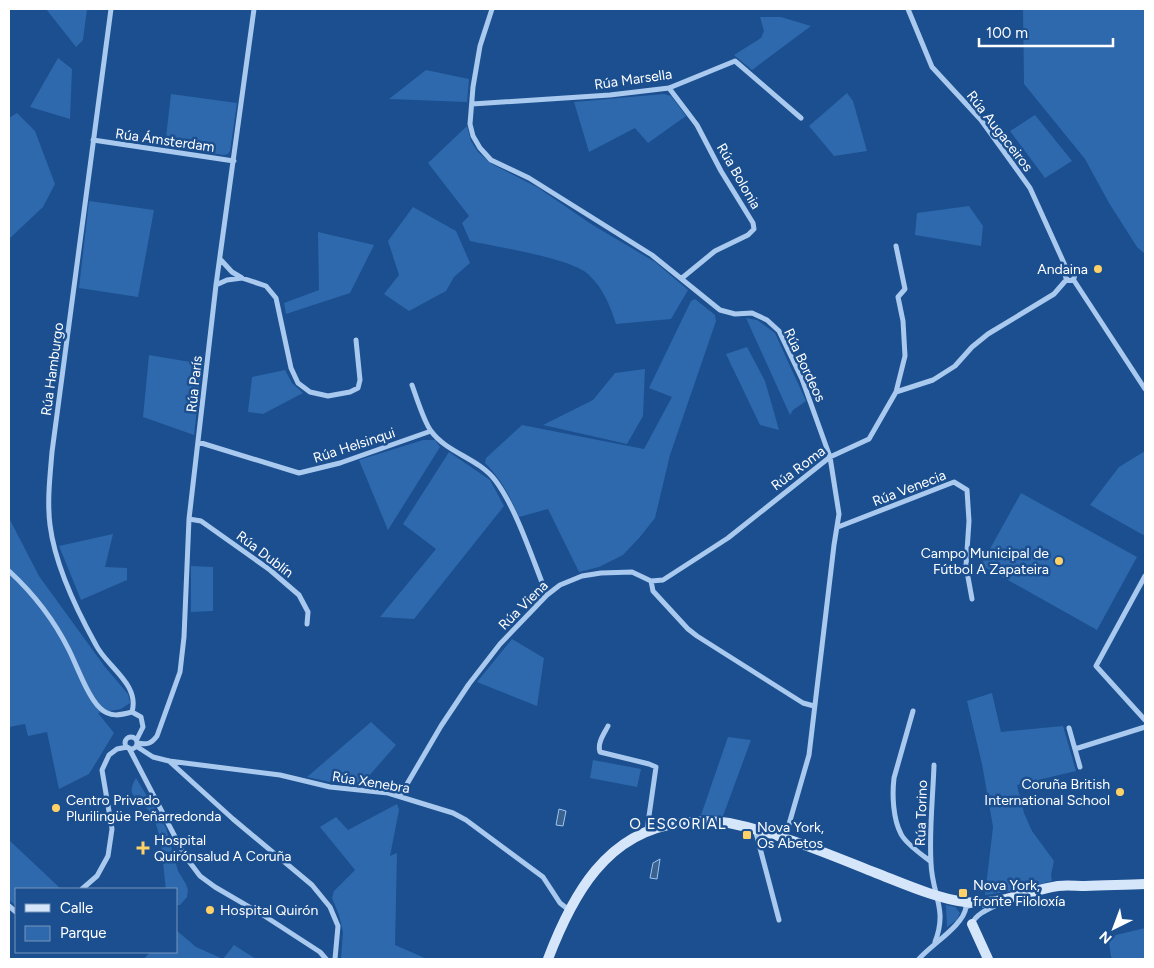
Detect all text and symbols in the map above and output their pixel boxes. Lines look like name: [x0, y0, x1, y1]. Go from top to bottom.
scale bar: [979, 15, 1113, 47]
text: 100 m: [986, 24, 1028, 42]
street label: Rúa Marsella: [593, 66, 673, 93]
street label: Rúa Augaceiros: [963, 88, 1036, 175]
street label: Rúa Ámsterdam: [114, 125, 216, 156]
street label: Rúa Bolonia: [713, 140, 764, 212]
place label: Andaina: [1037, 261, 1088, 278]
marker: Andaina: [1092, 263, 1104, 275]
street label: Rúa Hamburgo: [38, 321, 67, 417]
street label: Rúa Bordeos: [780, 326, 829, 405]
street label: Rúa París: [183, 355, 206, 413]
street label: Rúa Helsinqui: [311, 424, 397, 467]
street label: Rúa Roma: [768, 443, 829, 494]
street label: Rúa Venecia: [870, 467, 948, 510]
street label: Rúa Dublín: [233, 527, 297, 581]
place label: Campo Municipal de Fútbol A Zapateira: [921, 545, 1049, 578]
marker: Campo Municipal de Fútbol A Zapateira: [1053, 555, 1065, 567]
street label: Rúa Viena: [495, 577, 552, 634]
street label: Rúa Xenebra: [331, 768, 411, 797]
place label: Coruña British International School: [984, 776, 1110, 809]
street label: Rúa Torino: [912, 780, 931, 846]
marker: Coruña British International School: [1114, 786, 1126, 798]
place label: Centro Privado Plurilingüe Peñarredonda: [66, 792, 221, 825]
marker: Centro Privado Plurilingüe Peñarredonda: [50, 802, 62, 814]
district label: O ESCORIAL: [629, 815, 727, 833]
place label: Nova York, Os Abetos: [757, 819, 824, 852]
marker: Nova York, Os Abetos: [741, 829, 753, 841]
place label: Hospital Quirónsalud A Coruña: [154, 832, 292, 865]
marker: Hospital Quirónsalud A Coruña: [136, 841, 150, 855]
place label: Nova York, fronte Filoloxía: [973, 877, 1065, 910]
marker: Nova York, fronte Filoloxía: [957, 887, 969, 899]
legend: [15, 888, 178, 953]
text: Calle: [60, 899, 93, 917]
place label: Hospital Quirón: [220, 902, 318, 919]
north arrow: [1089, 903, 1139, 953]
marker: Hospital Quirón: [204, 904, 216, 916]
text: Parque: [60, 924, 107, 942]
text: N: [1096, 927, 1115, 947]

